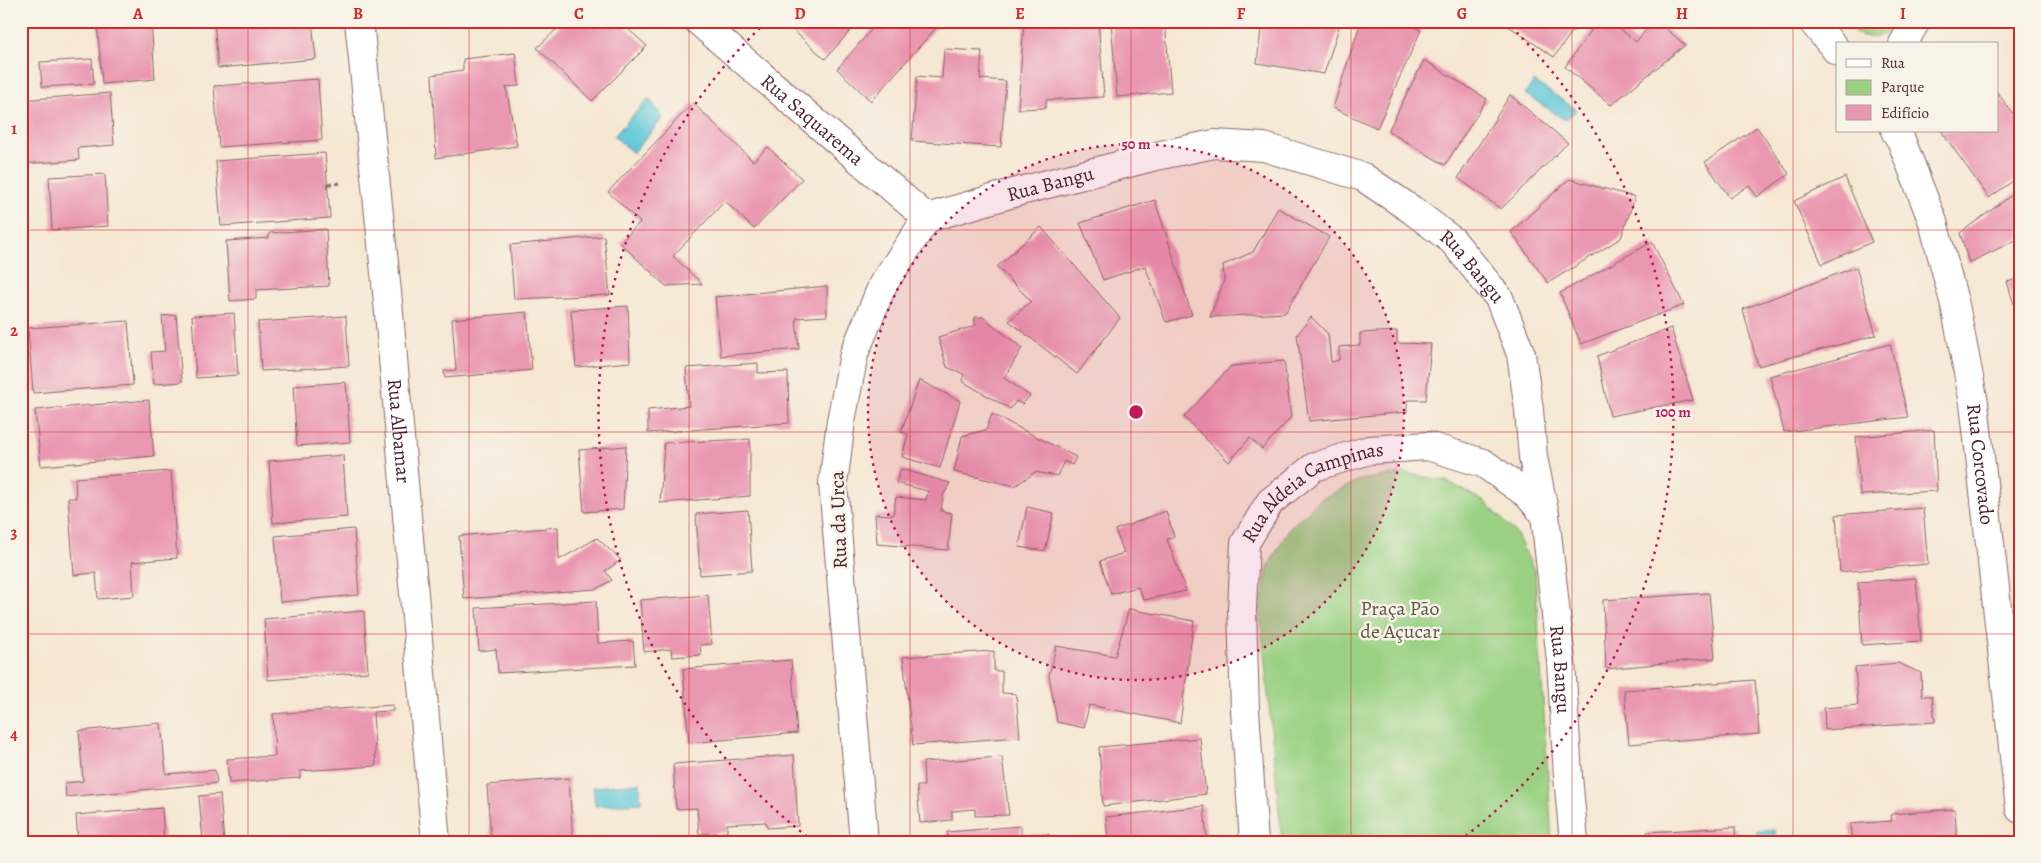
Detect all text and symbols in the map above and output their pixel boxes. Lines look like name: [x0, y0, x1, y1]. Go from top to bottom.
text: A: [132, 3, 144, 25]
text: B: [353, 3, 363, 25]
text: C: [574, 3, 584, 25]
text: D: [794, 3, 806, 25]
text: E: [1015, 3, 1025, 25]
text: F: [1237, 3, 1246, 25]
text: G: [1457, 3, 1467, 25]
text: H: [1676, 3, 1688, 25]
text: I: [1900, 3, 1906, 25]
legend: [1836, 42, 1998, 132]
text: Rua: [1881, 53, 1905, 73]
street label: Rua Saquarema: [755, 68, 870, 172]
text: Parque: [1881, 77, 1924, 97]
text: Edifício: [1881, 103, 1929, 123]
text: 1: [11, 118, 17, 140]
text: 50 m: [1121, 134, 1151, 154]
street label: Rua Bangu: [1004, 160, 1097, 208]
street label: Rua Bangu: [1434, 223, 1511, 309]
text: 2: [10, 320, 18, 342]
street label: Rua Albamar: [381, 378, 417, 485]
text: 100 m: [1655, 402, 1691, 422]
street label: Rua Corcovado: [1960, 402, 2001, 526]
centre of rings: [1127, 403, 1145, 421]
street label: Rua Aldeia Campinas: [1235, 436, 1384, 548]
street label: Rua da Urca: [823, 470, 854, 569]
text: 3: [11, 522, 18, 544]
park label: Praça Pão de Açucar: [1360, 595, 1440, 645]
street label: Rua Bangu: [1543, 624, 1577, 715]
text: 4: [10, 724, 18, 746]

